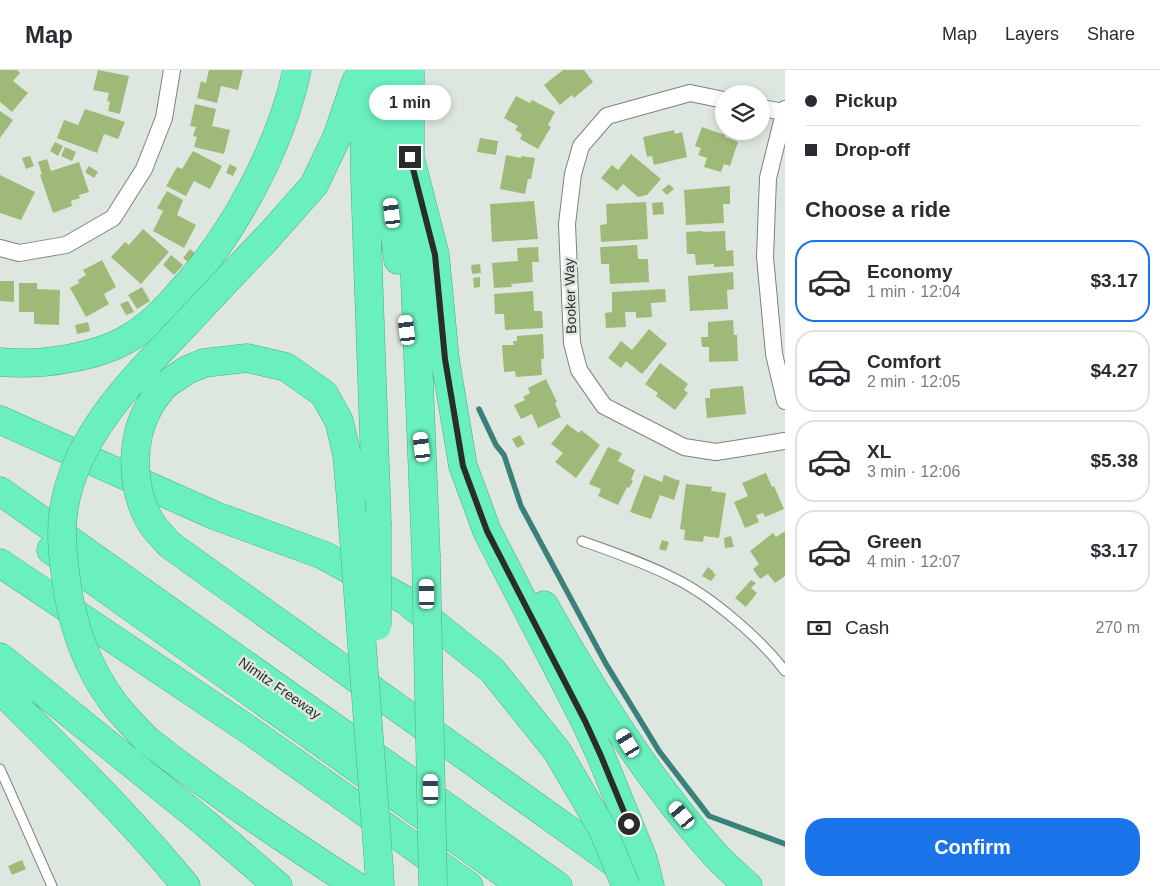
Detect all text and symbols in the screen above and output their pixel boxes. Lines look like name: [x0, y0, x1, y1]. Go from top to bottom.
text: Map: [25, 21, 73, 48]
text: Map: [942, 24, 977, 44]
text: Layers: [1005, 24, 1059, 44]
text: Share: [1087, 24, 1135, 44]
callout: 1 min: [369, 84, 451, 119]
map controls: [715, 85, 770, 140]
button: layers: [715, 85, 770, 140]
text: Pickup: [835, 90, 897, 111]
text: 1 min: [389, 94, 431, 111]
text: Drop-off: [835, 139, 910, 160]
route end: [399, 146, 421, 168]
car: [382, 197, 401, 229]
text: Choose a ride: [805, 197, 950, 222]
street label: Booker Way: [561, 258, 579, 334]
icon: car: [807, 259, 852, 304]
text: Economy: [867, 261, 953, 282]
text: $3.17: [1090, 270, 1138, 291]
text: 1 min · 12:04: [867, 283, 960, 300]
car: [397, 314, 416, 346]
icon: car: [807, 349, 852, 394]
text: Comfort: [867, 351, 941, 372]
text: $4.27: [1090, 360, 1138, 381]
text: 2 min · 12:05: [867, 373, 960, 390]
car: [412, 431, 431, 463]
icon: car: [807, 439, 852, 484]
text: XL: [867, 441, 891, 462]
text: $5.38: [1090, 450, 1138, 471]
text: 3 min · 12:06: [867, 463, 960, 480]
icon: car: [807, 529, 852, 574]
text: Green: [867, 531, 922, 552]
text: $3.17: [1090, 540, 1138, 561]
text: 4 min · 12:07: [867, 553, 960, 570]
car: [419, 579, 434, 609]
icon: cash: [805, 614, 833, 642]
text: Cash: [845, 617, 889, 638]
text: 270 m: [1096, 619, 1140, 636]
street label: Nimitz Freeway: [236, 654, 324, 722]
car: [613, 726, 642, 760]
car: [423, 774, 438, 804]
car: [666, 799, 697, 831]
route start: [618, 813, 640, 835]
button: Confirm: [805, 818, 1140, 876]

